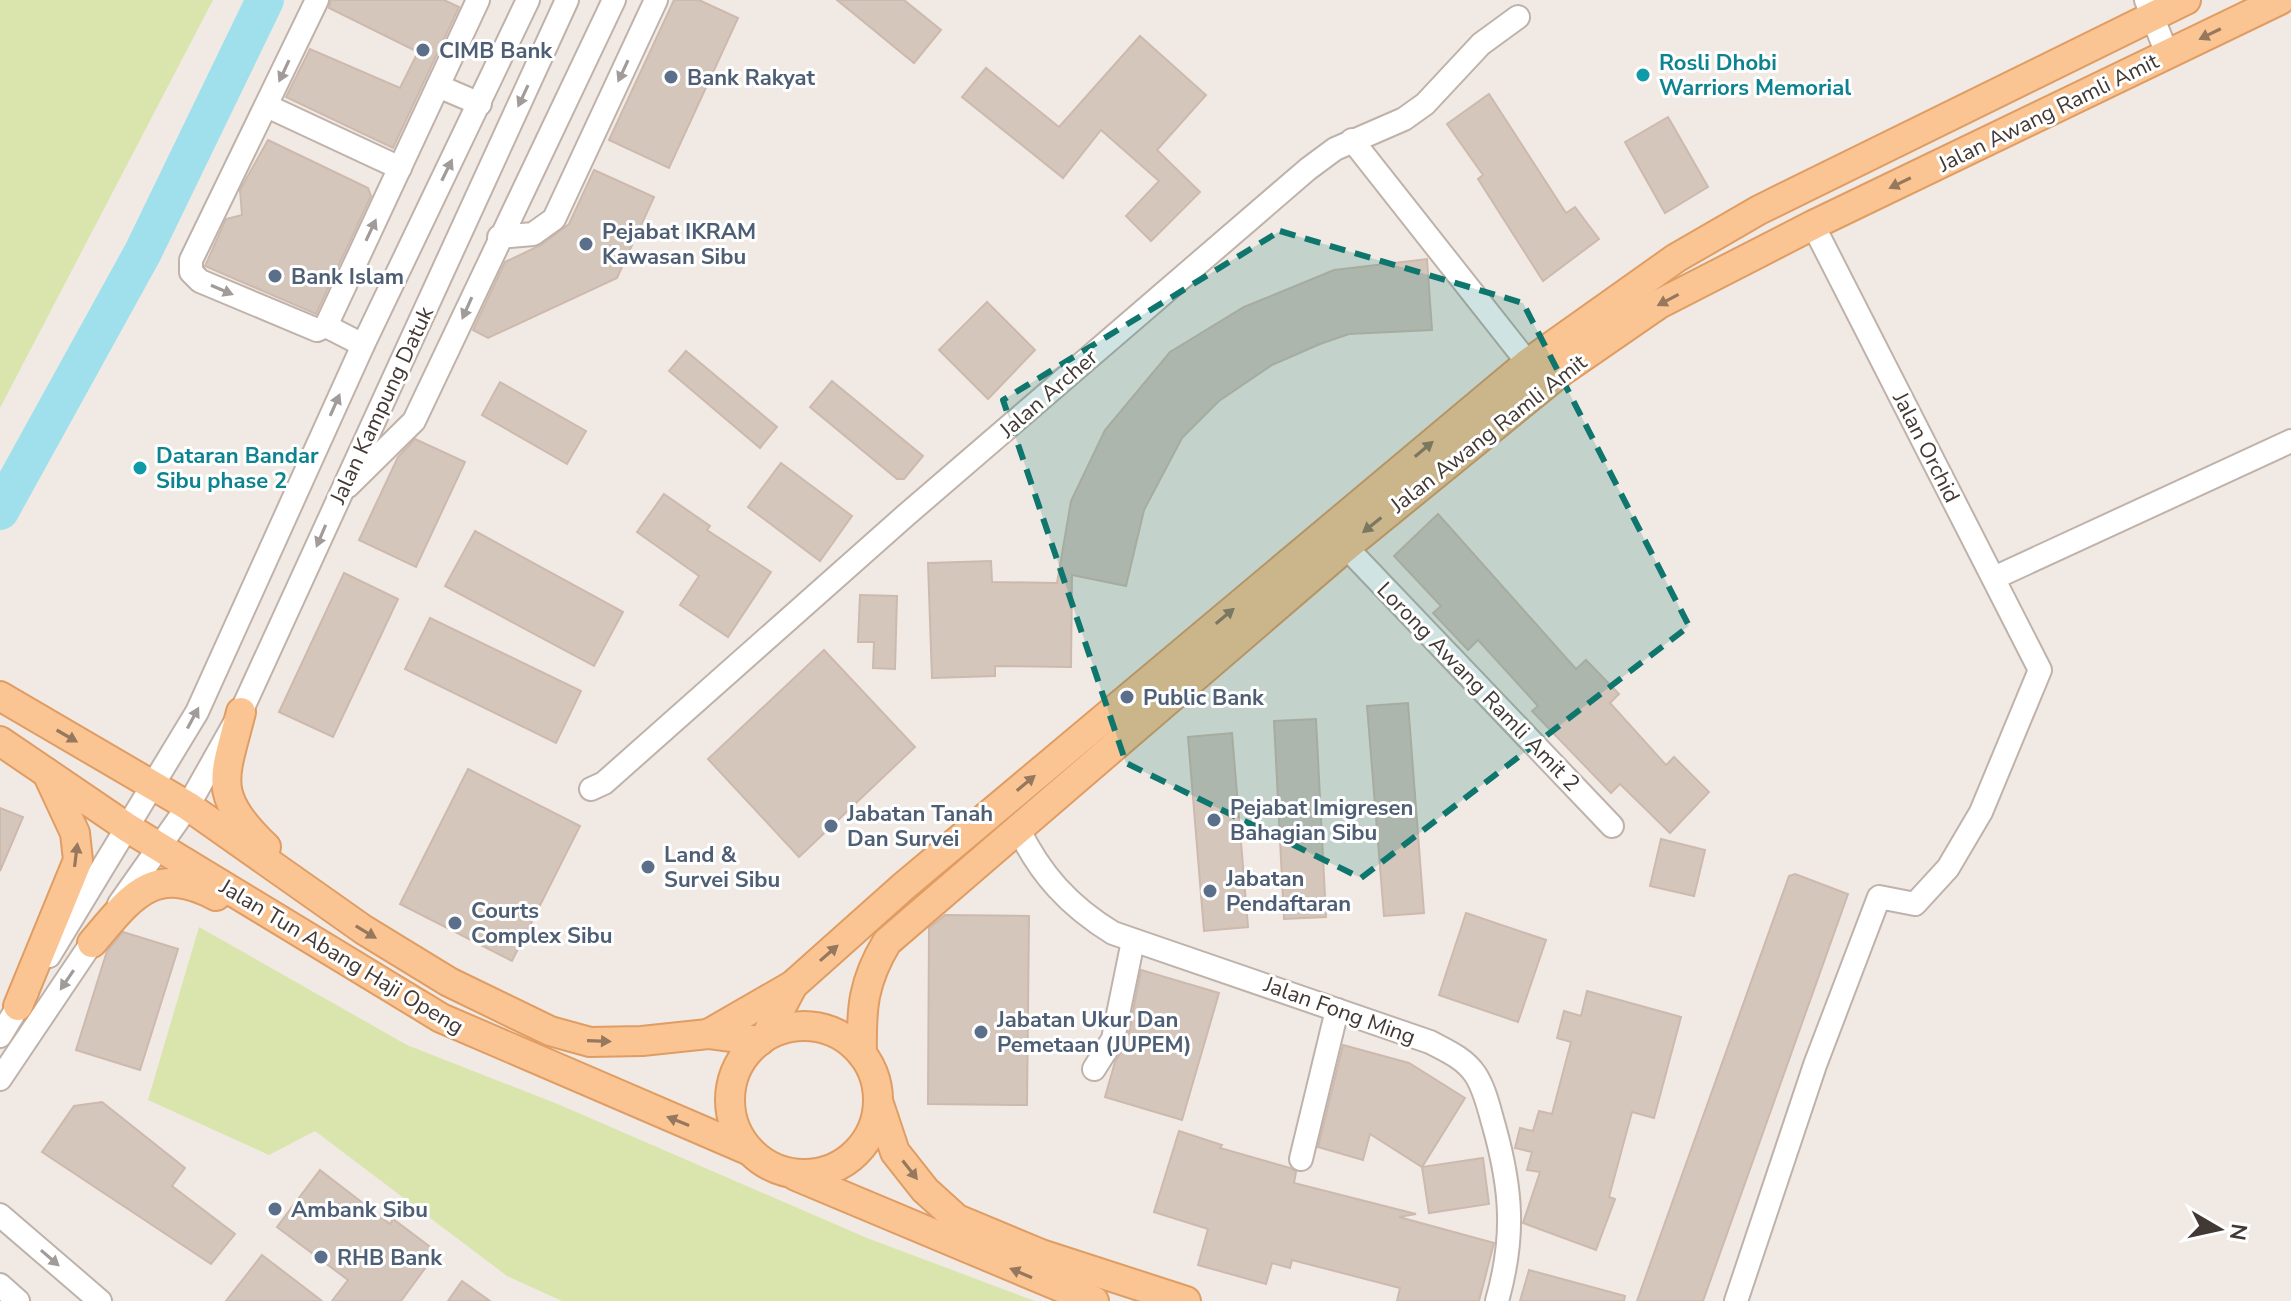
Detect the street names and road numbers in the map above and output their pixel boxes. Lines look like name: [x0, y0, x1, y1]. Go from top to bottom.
street label: Jalan Awang Ramli Amit: [1932, 46, 2164, 180]
street label: Jalan Kampung Datuk: [323, 301, 441, 510]
street label: Jalan Archer: [992, 343, 1104, 445]
street label: Jalan Awang Ramli Amit: [1383, 347, 1593, 521]
street label: Jalan Orchid: [1885, 386, 1967, 508]
street label: Lorong Awang Ramli Amit 2: [1370, 575, 1586, 798]
street label: Jalan Tun Abang Haji Openg: [213, 871, 469, 1042]
street label: Jalan Fong Ming: [1259, 969, 1420, 1052]

